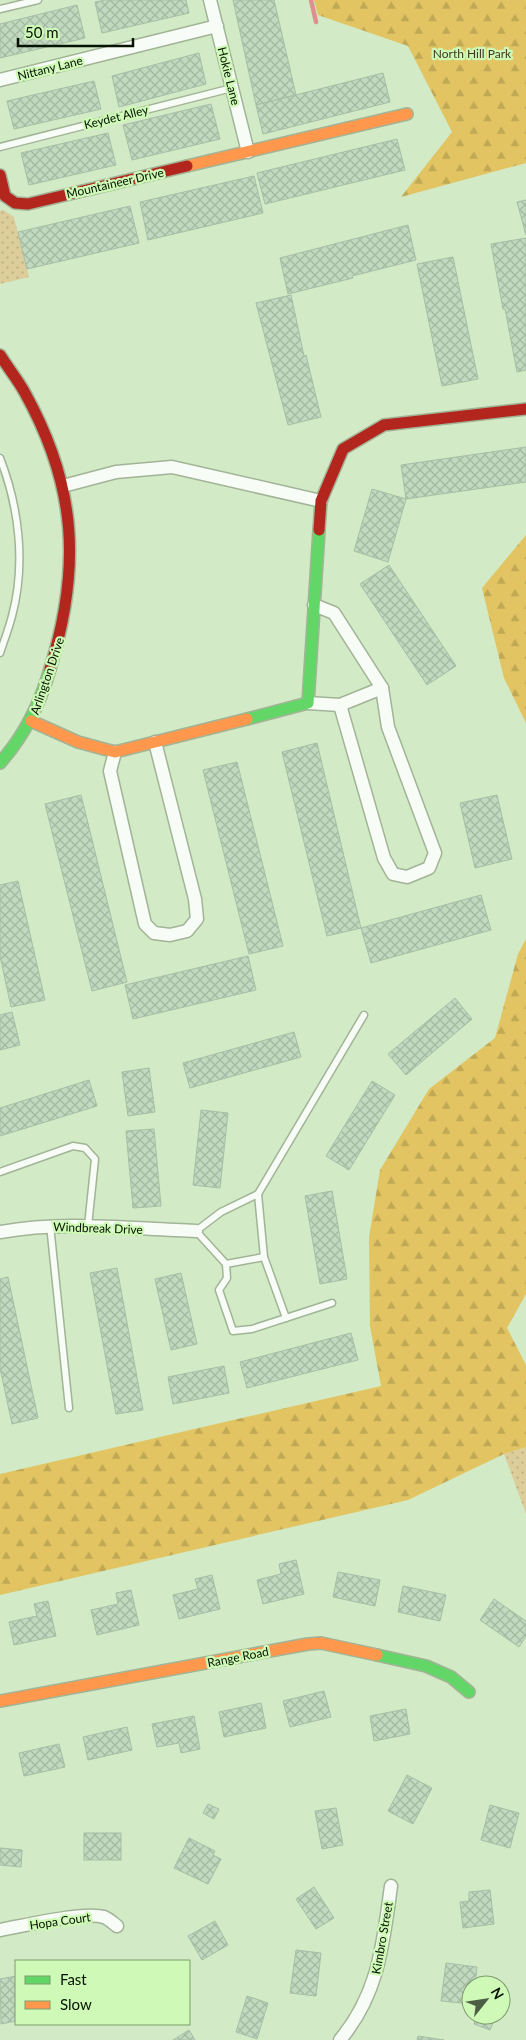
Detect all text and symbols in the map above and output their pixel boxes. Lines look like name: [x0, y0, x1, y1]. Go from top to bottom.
scale bar: [18, 15, 132, 47]
text: 50 m: [25, 23, 59, 41]
street label: Hokie Lane: [215, 45, 243, 107]
park label: North Hill Park: [433, 46, 512, 61]
street label: Nittany Lane: [16, 53, 84, 83]
street label: Keydet Alley: [82, 102, 151, 132]
street label: Mountaineer Drive: [65, 165, 165, 201]
street label: Arlington Drive: [27, 635, 67, 717]
street label: Windbreak Drive: [53, 1219, 143, 1237]
street label: Range Road: [206, 1644, 270, 1670]
street label: Kimbro Street: [368, 1900, 396, 1975]
street label: Hopa Court: [28, 1909, 92, 1933]
legend: [15, 1960, 190, 2025]
text: Fast: [60, 1970, 87, 1988]
north arrow: [461, 1975, 511, 2025]
text: N: [488, 1984, 508, 2002]
text: Slow: [60, 1995, 92, 2013]

